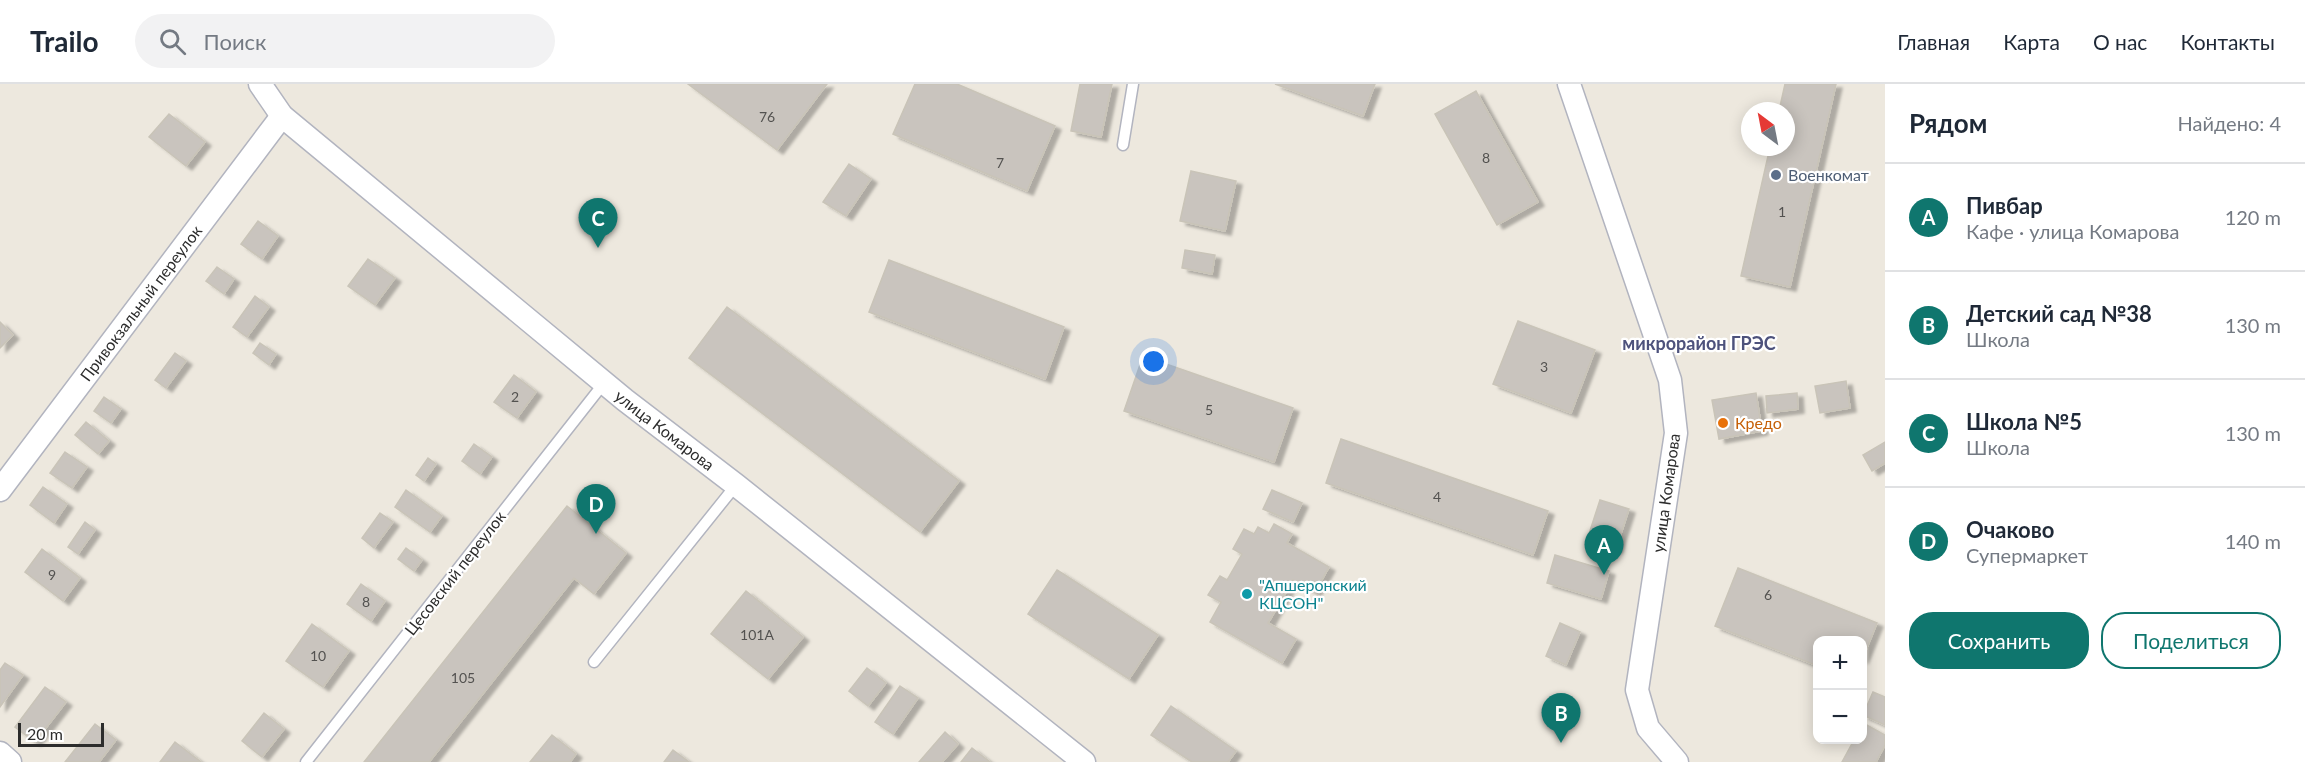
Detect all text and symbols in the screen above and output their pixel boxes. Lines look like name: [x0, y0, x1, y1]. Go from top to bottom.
search box: [135, 14, 555, 68]
text: Trailo: [30, 24, 99, 58]
icon: search: [156, 25, 189, 58]
text: Поиск: [204, 28, 266, 55]
text: Главная: [1897, 29, 1970, 54]
text: Карта: [2003, 29, 2060, 54]
text: О нас: [2093, 29, 2147, 54]
text: Контакты: [2180, 29, 2275, 54]
north arrow: [1741, 102, 1795, 156]
text: Рядом: [1909, 107, 1987, 139]
house number: 76: [759, 108, 775, 125]
text: Найдено: 4: [2178, 111, 2281, 135]
house number: 8: [1482, 149, 1490, 166]
house number: 7: [996, 154, 1004, 171]
place label: Военкомат: [1788, 165, 1869, 184]
marker: Военкомат: [1769, 168, 1783, 182]
text: Пивбар: [1966, 192, 2043, 219]
pin: C: [578, 198, 618, 248]
house number: 1: [1778, 203, 1786, 220]
text: A: [1922, 205, 1935, 229]
text: 120 m: [2225, 205, 2281, 229]
text: Кафе · улица Комарова: [1966, 219, 2180, 243]
street label: Привокзальный переулок: [76, 221, 206, 385]
text: Детский сад №38: [1966, 300, 2152, 327]
text: B: [1922, 313, 1935, 337]
text: 130 m: [2225, 313, 2281, 337]
text: Школа: [1966, 327, 2030, 351]
district label: микрорайон ГРЭС: [1622, 332, 1776, 354]
your location: [1139, 347, 1168, 376]
house number: 3: [1540, 358, 1548, 375]
street label: улица Комарова: [611, 386, 718, 474]
house number: 2: [511, 388, 519, 405]
house number: 5: [1205, 401, 1213, 418]
text: Школа №5: [1966, 408, 2082, 435]
place label: Кредо: [1735, 413, 1782, 432]
marker: Кредо: [1716, 416, 1730, 430]
text: C: [1922, 421, 1935, 445]
text: 130 m: [2225, 421, 2281, 445]
street label: улица Комарова: [1648, 432, 1683, 554]
text: Школа: [1966, 435, 2030, 459]
pin: D: [576, 484, 616, 534]
house number: 4: [1433, 488, 1441, 505]
street label: Цесовский переулок: [400, 506, 509, 639]
text: Очаково: [1966, 516, 2054, 543]
pin: A: [1584, 526, 1624, 575]
text: D: [1921, 529, 1936, 553]
text: 140 m: [2225, 529, 2281, 553]
text: Супермаркет: [1966, 543, 2088, 567]
house number: 9: [48, 566, 56, 583]
place label: "Апшеронский КЦСОН": [1259, 575, 1367, 612]
house number: 6: [1764, 586, 1772, 603]
marker: "Апшеронский КЦСОН": [1240, 587, 1254, 601]
house number: 8: [362, 593, 370, 610]
button: Сохранить: [1909, 612, 2089, 669]
button: Поделиться: [2101, 612, 2281, 669]
house number: 101А: [740, 626, 774, 643]
map controls: [1813, 636, 1867, 744]
button: +: [1813, 636, 1867, 690]
house number: 10: [310, 647, 326, 664]
house number: 105: [451, 669, 475, 686]
button: −: [1813, 690, 1867, 744]
pin: B: [1542, 694, 1580, 743]
scale bar: [18, 720, 104, 748]
text: 20 m: [27, 724, 63, 743]

